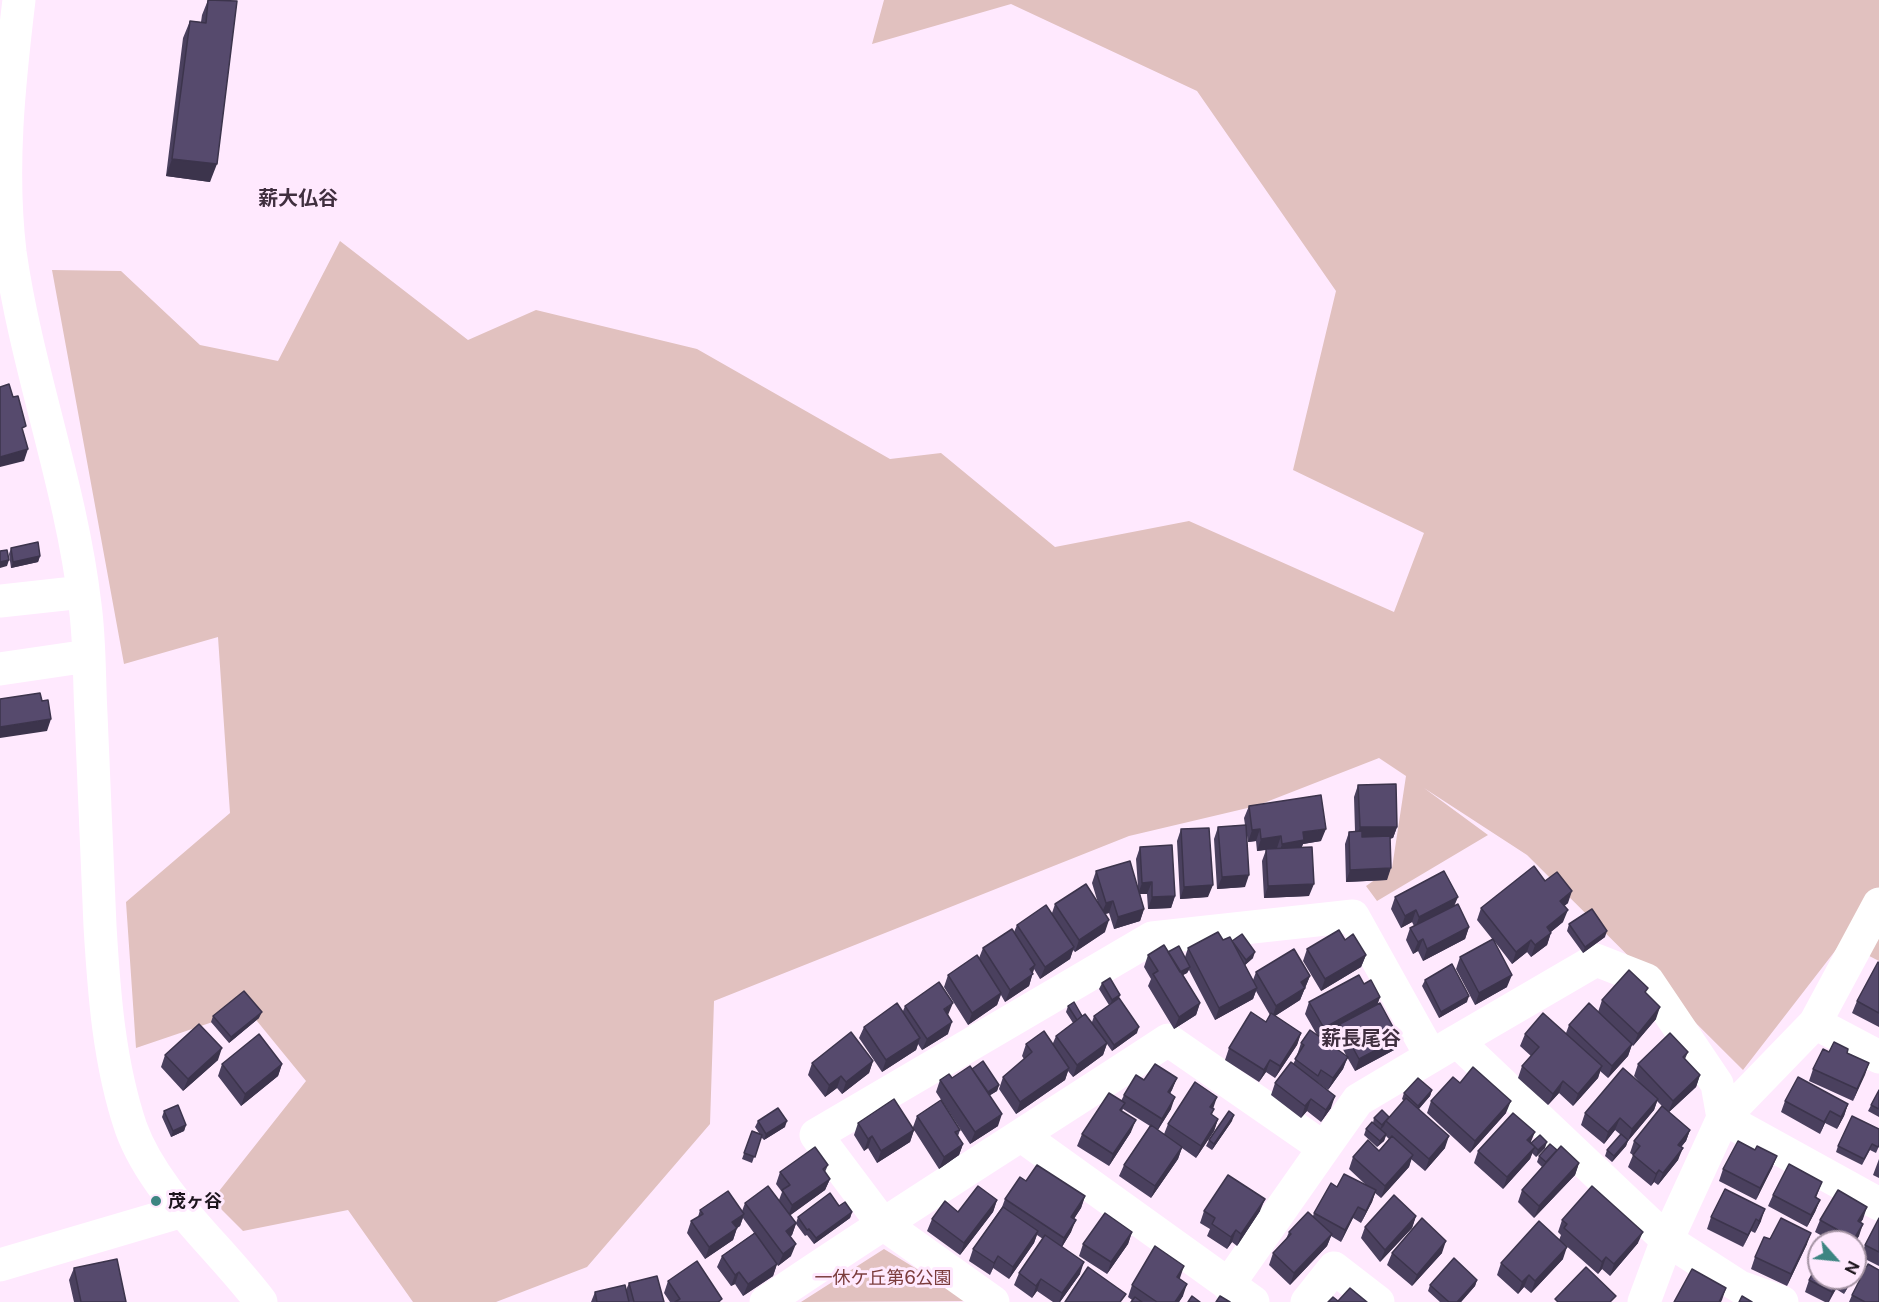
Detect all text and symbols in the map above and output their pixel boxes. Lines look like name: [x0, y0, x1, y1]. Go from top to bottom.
district label: 薪大仏谷: [258, 187, 338, 211]
district label: 薪長尾谷: [1321, 1027, 1401, 1051]
place label: 茂ヶ谷: [168, 1190, 222, 1212]
marker: 茂ヶ谷: [149, 1194, 163, 1208]
north arrow: [1807, 1230, 1867, 1290]
text: N: [1840, 1258, 1863, 1277]
park label: 一休ケ丘第6公園: [814, 1267, 952, 1289]

